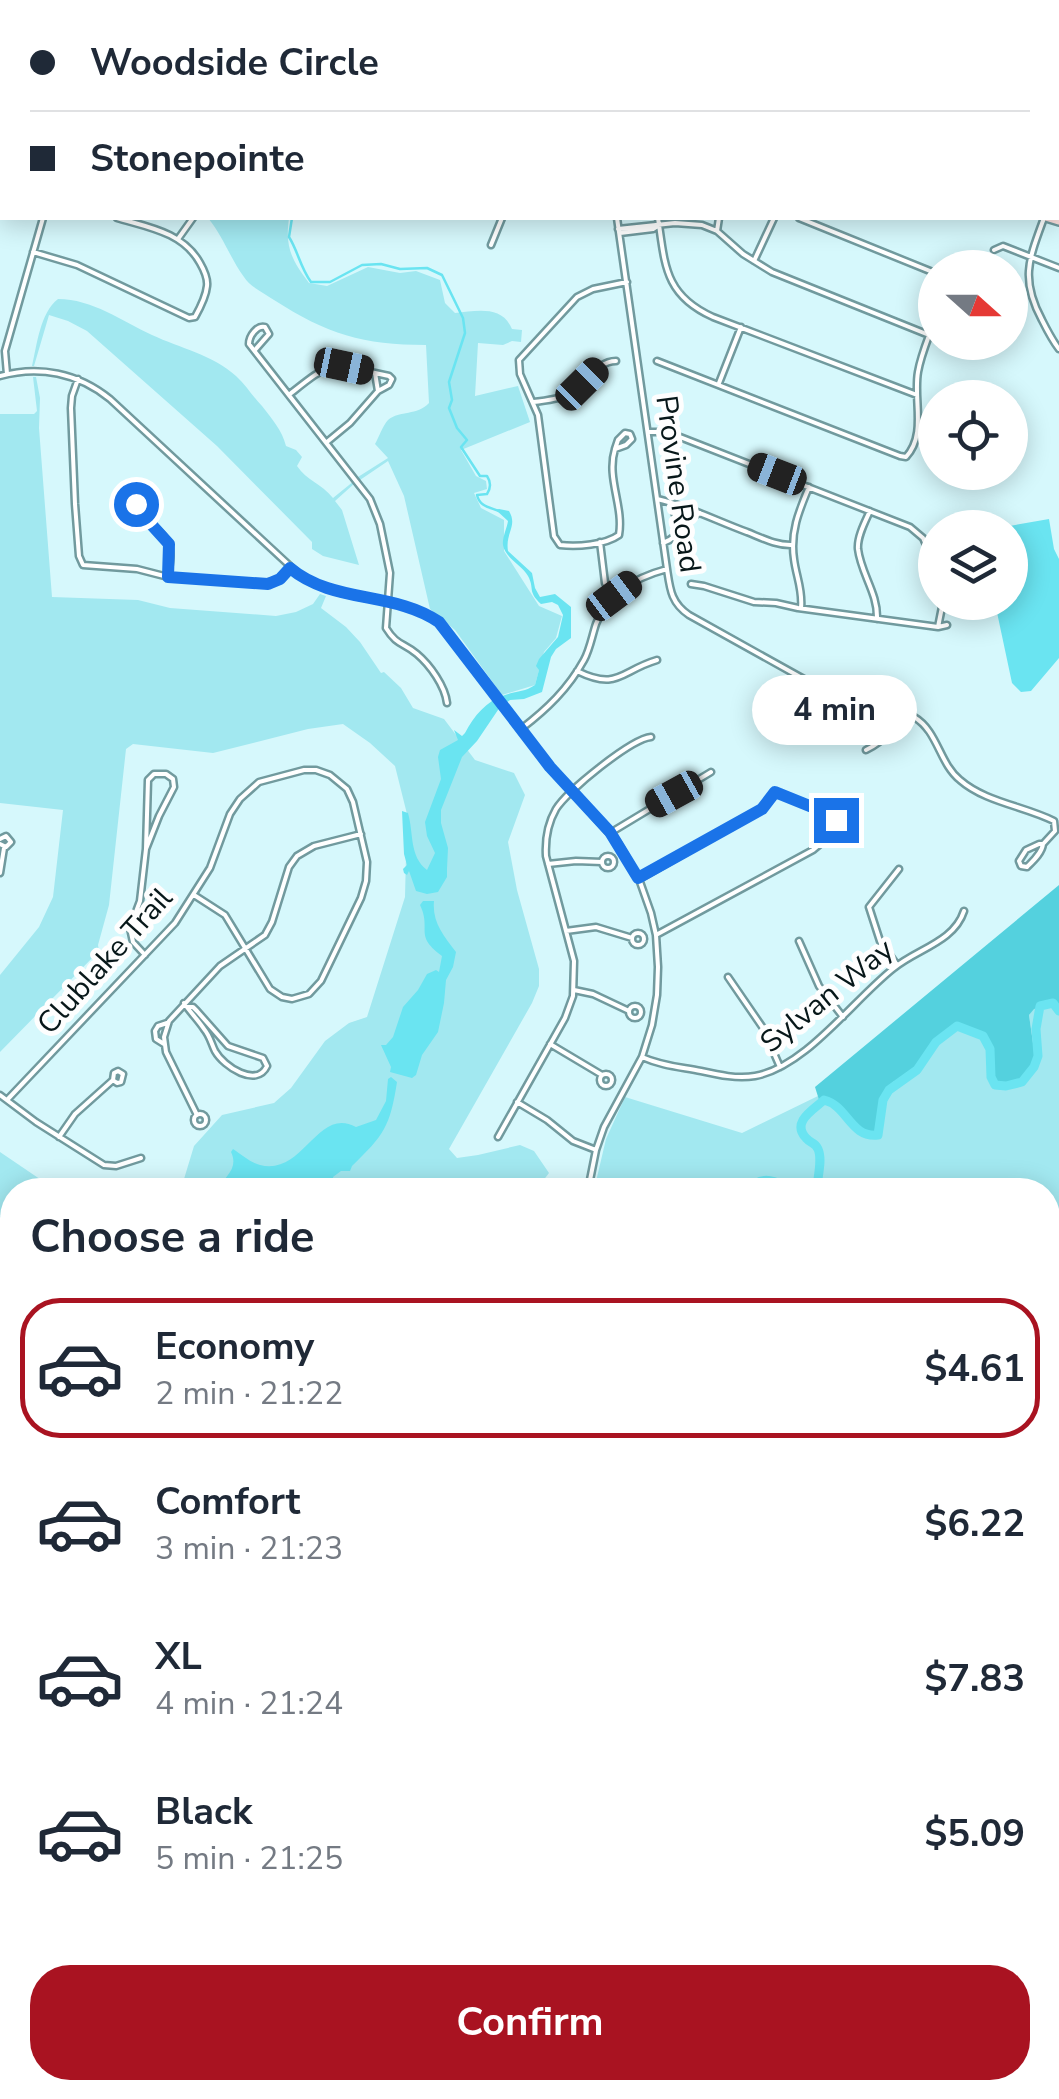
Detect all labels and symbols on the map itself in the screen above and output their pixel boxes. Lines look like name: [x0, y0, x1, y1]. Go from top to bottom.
north arrow: [918, 250, 1028, 360]
car: [312, 345, 376, 387]
car: [550, 352, 614, 416]
street label: Provine Road: [645, 393, 711, 575]
car: [744, 449, 810, 499]
route start: [114, 482, 159, 527]
car: [581, 566, 647, 626]
callout: 4 min: [754, 675, 918, 745]
car: [640, 766, 708, 822]
route end: [814, 798, 859, 843]
street label: Clublake Trail: [28, 879, 182, 1043]
street label: Sylvan Way: [752, 929, 903, 1062]

